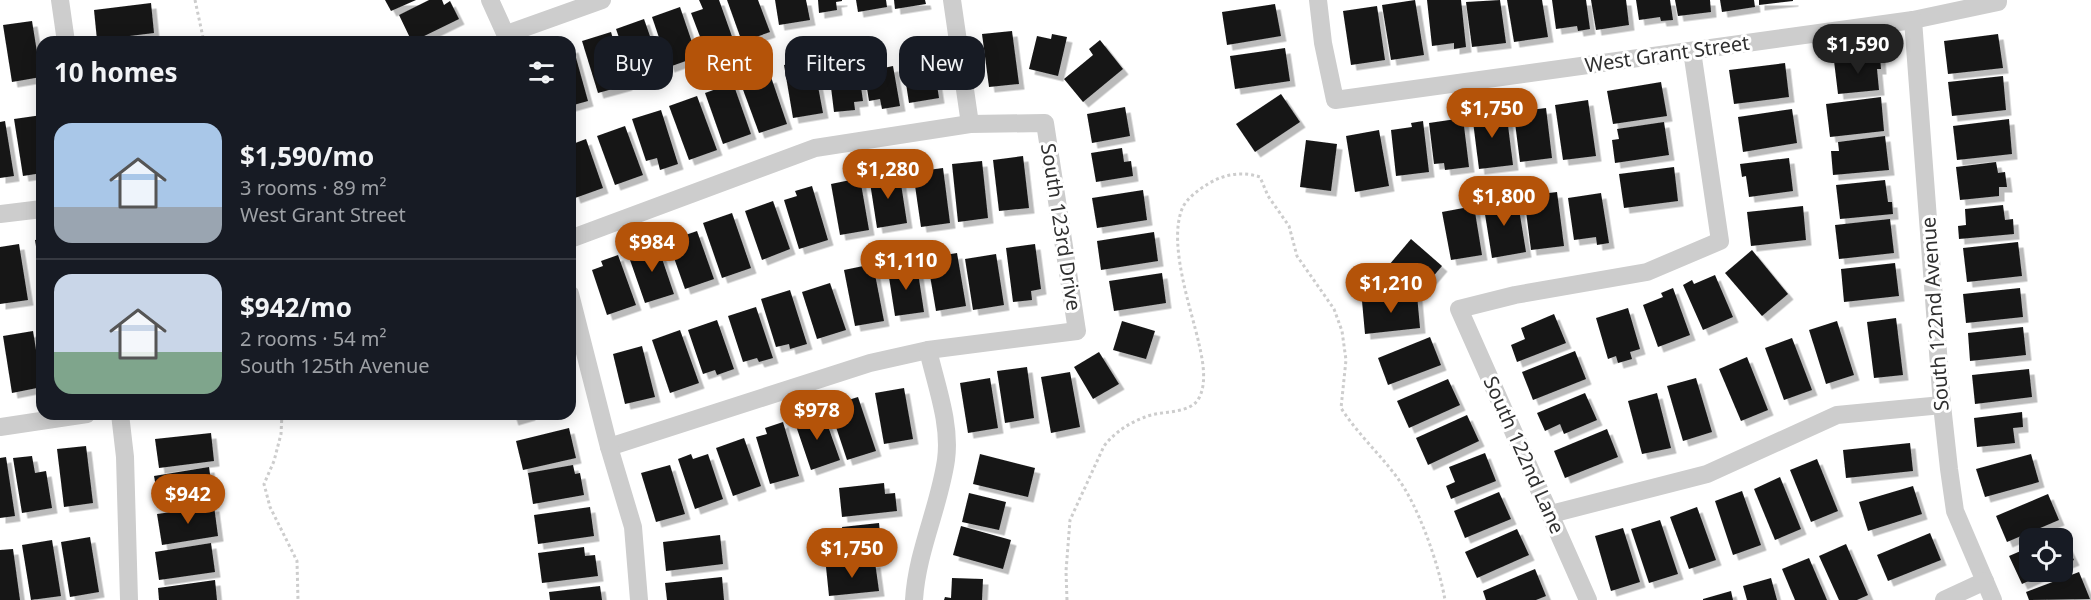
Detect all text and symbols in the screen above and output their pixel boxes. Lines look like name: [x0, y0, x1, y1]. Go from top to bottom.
pin: $1,590: [1809, 24, 1907, 75]
street label: West Grant Street: [1583, 29, 1751, 78]
text: $1,590: [1827, 30, 1889, 57]
chip: Buy: [594, 36, 673, 90]
chip: Rent: [685, 36, 773, 90]
chip: Filters: [785, 36, 887, 90]
chip: New: [899, 36, 985, 90]
text: 10 homes: [54, 54, 178, 90]
icon: filters: [525, 56, 558, 89]
pin: $1,750: [1443, 88, 1541, 139]
text: $1,750: [1461, 94, 1523, 121]
text: $1,590/mo: [240, 138, 374, 174]
street label: South 123rd Drive: [1035, 141, 1088, 313]
icon: home: [102, 147, 174, 219]
pin: $1,280: [839, 149, 937, 200]
text: $1,280: [857, 155, 919, 182]
text: 3 rooms · 89 m²: [240, 174, 387, 201]
pin: $1,800: [1455, 176, 1553, 227]
text: $1,800: [1473, 182, 1535, 209]
text: West Grant Street: [240, 201, 406, 228]
street label: South 122nd Avenue: [1914, 216, 1955, 412]
pin: $984: [616, 222, 688, 273]
text: $984: [629, 228, 675, 255]
pin: $1,110: [857, 240, 955, 291]
text: $1,110: [875, 246, 937, 273]
pin: $1,210: [1342, 263, 1440, 314]
text: $1,210: [1360, 269, 1422, 296]
text: $942/mo: [240, 289, 352, 325]
icon: home: [102, 298, 174, 370]
text: 2 rooms · 54 m²: [240, 325, 387, 352]
text: South 125th Avenue: [240, 352, 430, 379]
street label: South 122nd Lane: [1478, 372, 1571, 538]
pin: $978: [781, 390, 853, 441]
text: $978: [794, 396, 840, 423]
pin: $942: [152, 474, 224, 525]
text: $942: [165, 480, 211, 507]
pin: $1,750: [803, 528, 901, 579]
map controls: [2019, 528, 2073, 582]
button: locate: [2019, 528, 2073, 582]
text: $1,750: [821, 534, 883, 561]

